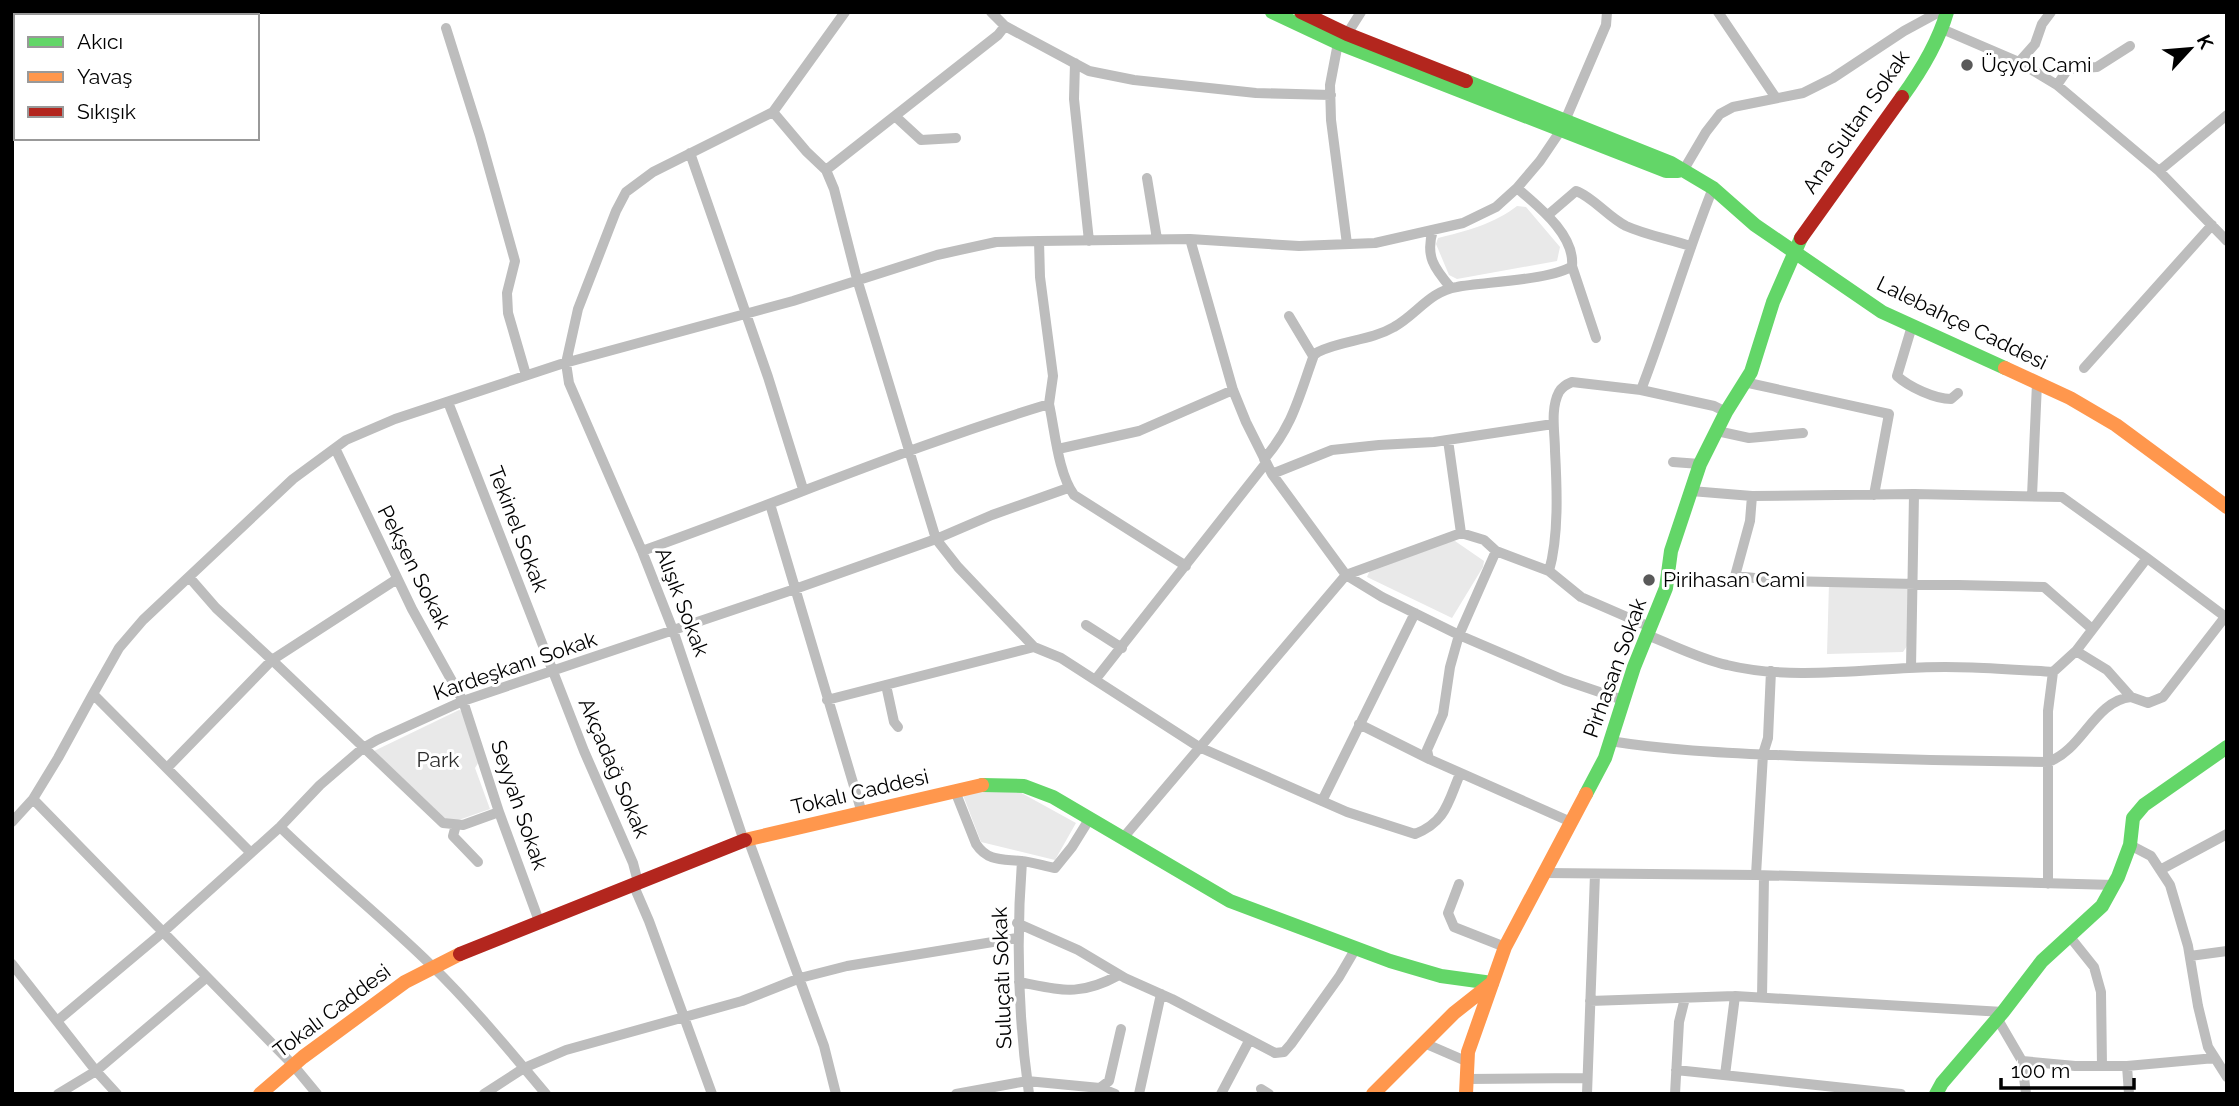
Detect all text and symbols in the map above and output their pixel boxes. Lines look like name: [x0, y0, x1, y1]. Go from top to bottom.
legend: [14, 14, 259, 140]
north arrow: [2155, 14, 2225, 84]
text: Akıcı: [77, 29, 123, 54]
text: K: [2193, 31, 2218, 52]
street label: Ana Sultan Sokak: [1797, 45, 1914, 198]
place label: Üçyol Cami: [1981, 52, 2092, 77]
marker: Üçyol Cami: [1959, 57, 1975, 73]
text: Yavaş: [77, 64, 132, 89]
text: Sıkışık: [77, 99, 136, 124]
street label: Lalebahçe Caddesi: [1873, 270, 2052, 375]
street label: Tekinel Sokak: [483, 463, 554, 595]
street label: Pekşen Sokak: [373, 501, 456, 633]
street label: Alışık Sokak: [650, 544, 715, 660]
place label: Pirihasan Cami: [1663, 567, 1805, 592]
marker: Pirihasan Cami: [1641, 572, 1657, 588]
street label: Pirhasan Sokak: [1578, 595, 1651, 741]
street label: Kardeşkanı Sokak: [430, 626, 600, 705]
street label: Akçadağ Sokak: [574, 694, 655, 841]
street label: Seyyah Sokak: [486, 737, 553, 873]
park label: Park: [417, 747, 459, 772]
street label: Tokalı Caddesi: [789, 764, 931, 819]
street label: Suluçatı Sokak: [987, 907, 1016, 1049]
street label: Tokalı Caddesi: [268, 958, 395, 1063]
scale bar: [2001, 1046, 2134, 1090]
text: 100 m: [2011, 1058, 2070, 1083]

